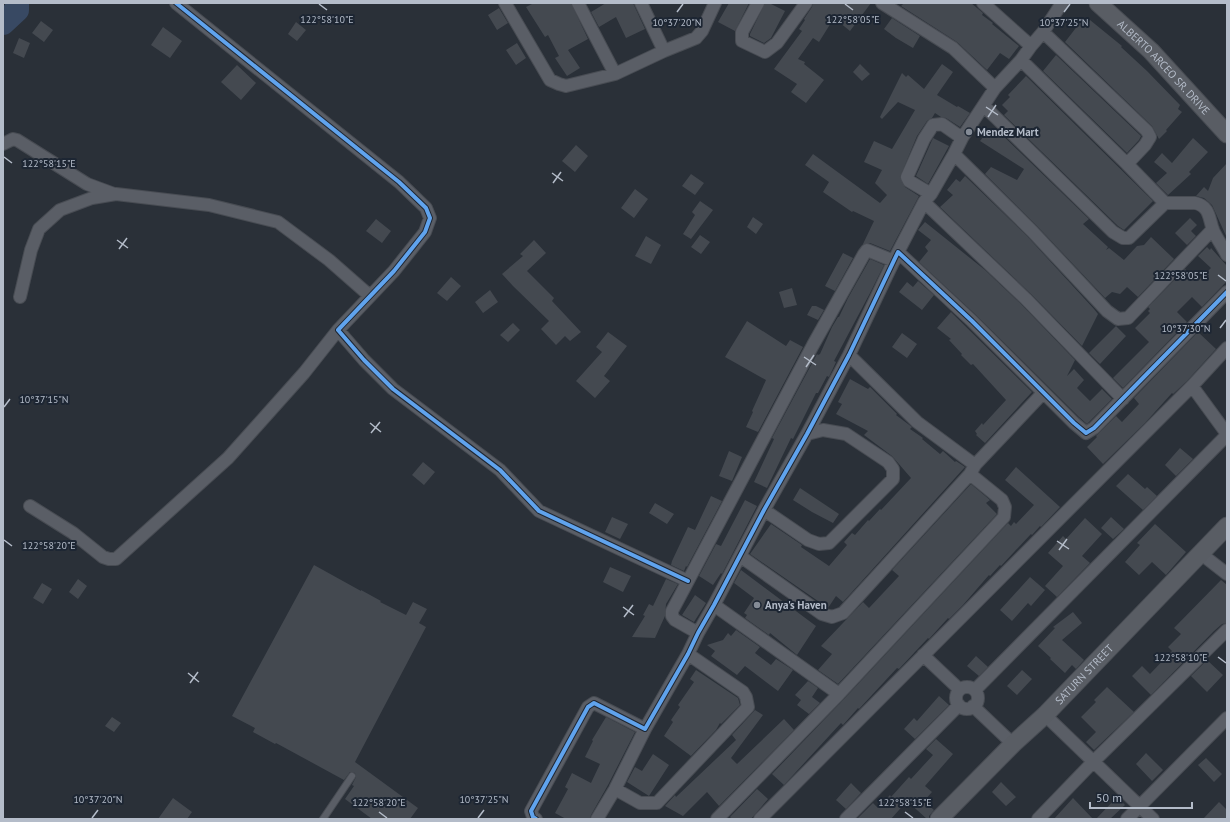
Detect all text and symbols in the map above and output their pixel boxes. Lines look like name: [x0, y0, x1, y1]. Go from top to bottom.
text: 122°58'10"E: [300, 13, 354, 26]
text: 122°58'05"E: [826, 13, 880, 26]
text: 10°37'20"N: [652, 16, 702, 29]
text: 10°37'25"N: [1039, 16, 1089, 29]
street label: ALBERTO ARCEO SR. DRIVE: [1114, 17, 1213, 118]
place label: Mendez Mart: [977, 125, 1039, 139]
marker: Mendez Mart: [964, 127, 974, 137]
text: 122°58'15"E: [22, 157, 76, 170]
text: 122°58'05"E: [1154, 269, 1208, 282]
text: 10°37'30"N: [1161, 322, 1211, 335]
text: 10°37'15"N: [19, 393, 69, 406]
text: 122°58'20"E: [22, 539, 76, 552]
place label: Anya's Haven: [765, 598, 827, 612]
marker: Anya's Haven: [752, 600, 762, 610]
street label: SATURN STREET: [1052, 641, 1116, 707]
text: 122°58'10"E: [1154, 651, 1208, 664]
scale bar: [1090, 784, 1192, 810]
text: 50 m: [1096, 790, 1122, 805]
text: 10°37'20"N: [73, 793, 123, 806]
text: 10°37'25"N: [459, 793, 509, 806]
text: 122°58'20"E: [352, 796, 406, 809]
text: 122°58'15"E: [878, 796, 932, 809]

